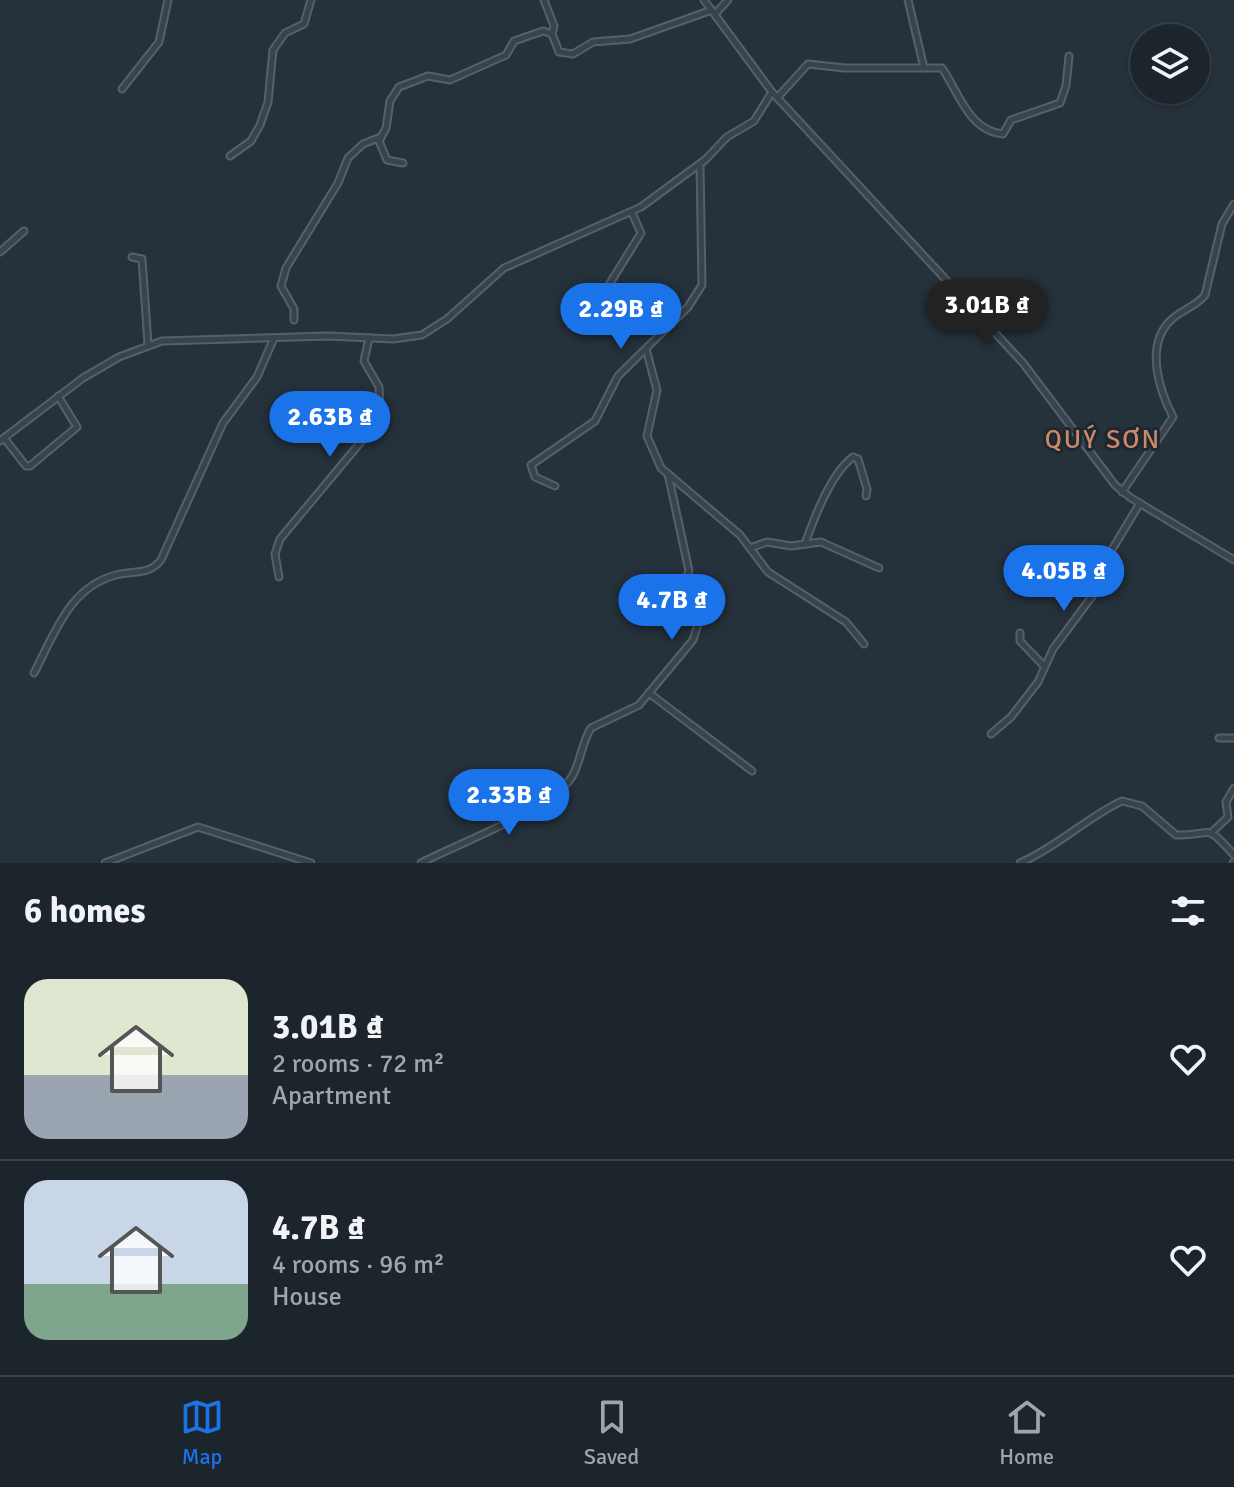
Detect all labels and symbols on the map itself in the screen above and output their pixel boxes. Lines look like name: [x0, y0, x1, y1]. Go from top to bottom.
pin: 3.01B ₫: [913, 279, 1061, 347]
pin: 2.29B ₫: [547, 283, 695, 351]
pin: 2.63B ₫: [256, 391, 404, 459]
district label: QUÝ SƠN: [1045, 424, 1161, 456]
pin: 4.05B ₫: [990, 545, 1138, 613]
pin: 4.7B ₫: [607, 574, 737, 642]
pin: 2.33B ₫: [435, 769, 583, 837]

